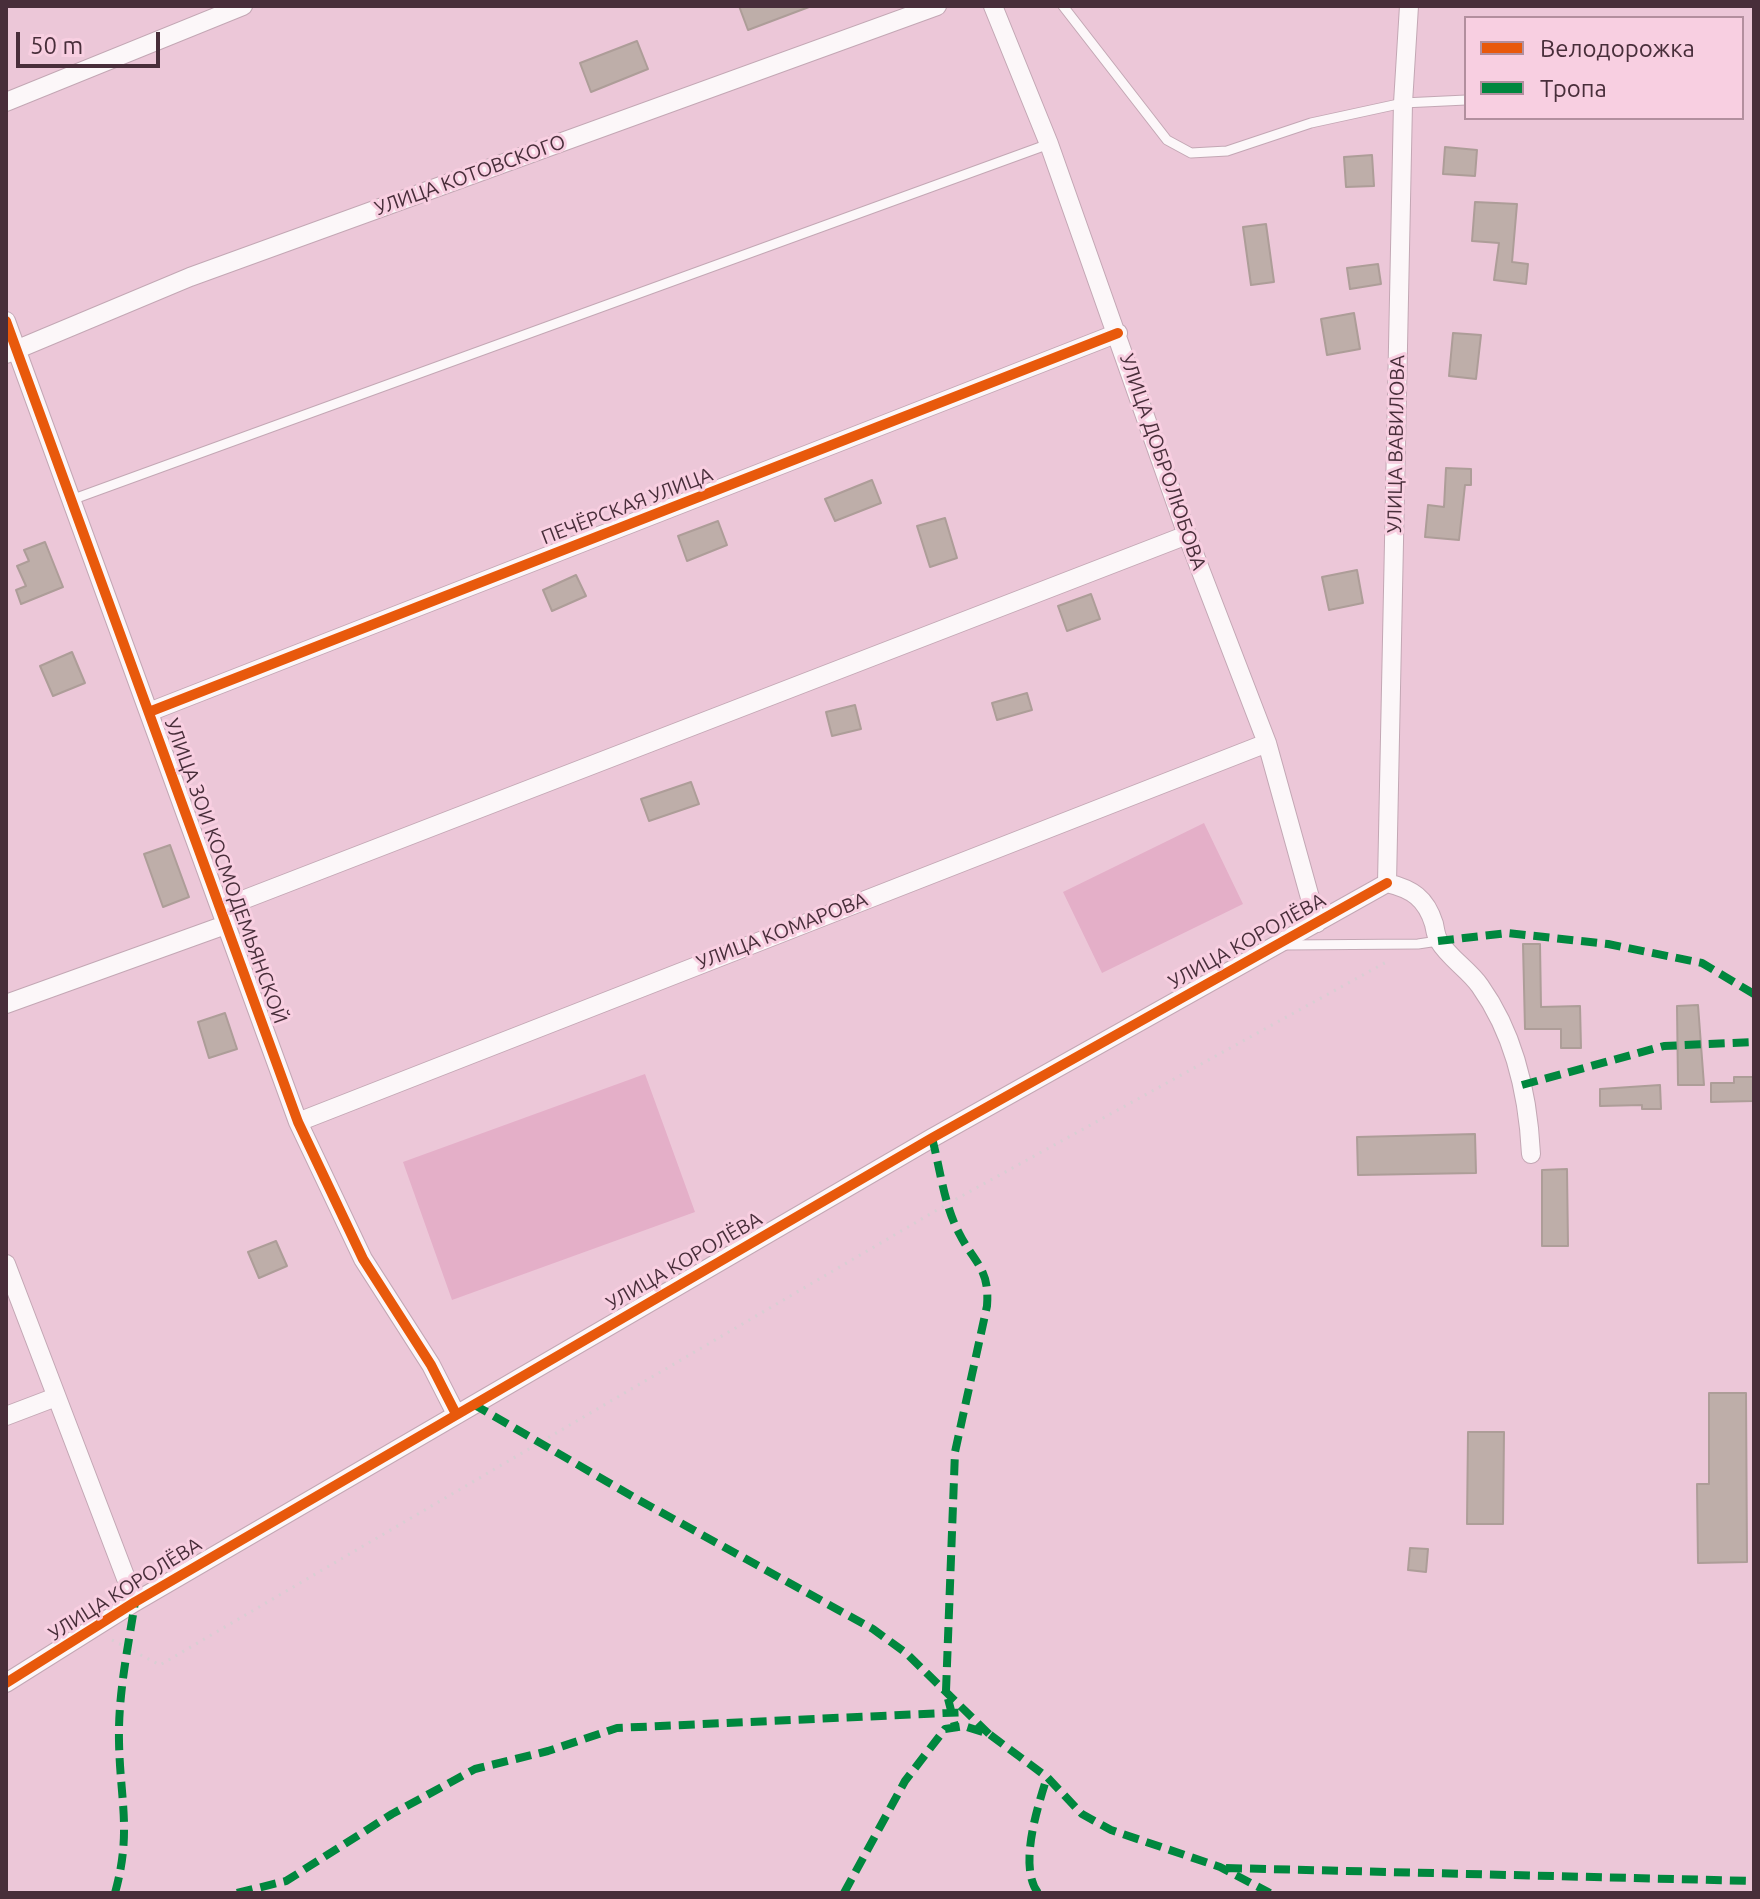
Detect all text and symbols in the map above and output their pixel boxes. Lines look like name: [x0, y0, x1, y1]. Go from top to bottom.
scale bar: [20, 16, 164, 66]
legend: [1464, 16, 1744, 120]
text: 50 m: [30, 32, 83, 59]
text: Велодорожка: [1540, 35, 1695, 62]
text: Тропа: [1540, 75, 1607, 102]
street label: УЛИЦА КОТОВСКОГО: [371, 129, 569, 221]
street label: УЛИЦА ДОБРОЛЮБОВА: [1115, 351, 1211, 573]
street label: УЛИЦА ВАВИЛОВА: [1382, 355, 1410, 533]
street label: ПЕЧЁРСКАЯ УЛИЦА: [538, 462, 716, 550]
street label: УЛИЦА ЗОИ КОСМОДЕМЬЯНСКОЙ: [159, 715, 293, 1027]
street label: УЛИЦА КОМАРОВА: [693, 887, 871, 975]
street label: УЛИЦА КОРОЛЁВА: [1164, 888, 1330, 994]
street label: УЛИЦА КОРОЛЁВА: [602, 1207, 766, 1315]
street label: УЛИЦА КОРОЛЁВА: [44, 1532, 206, 1646]

